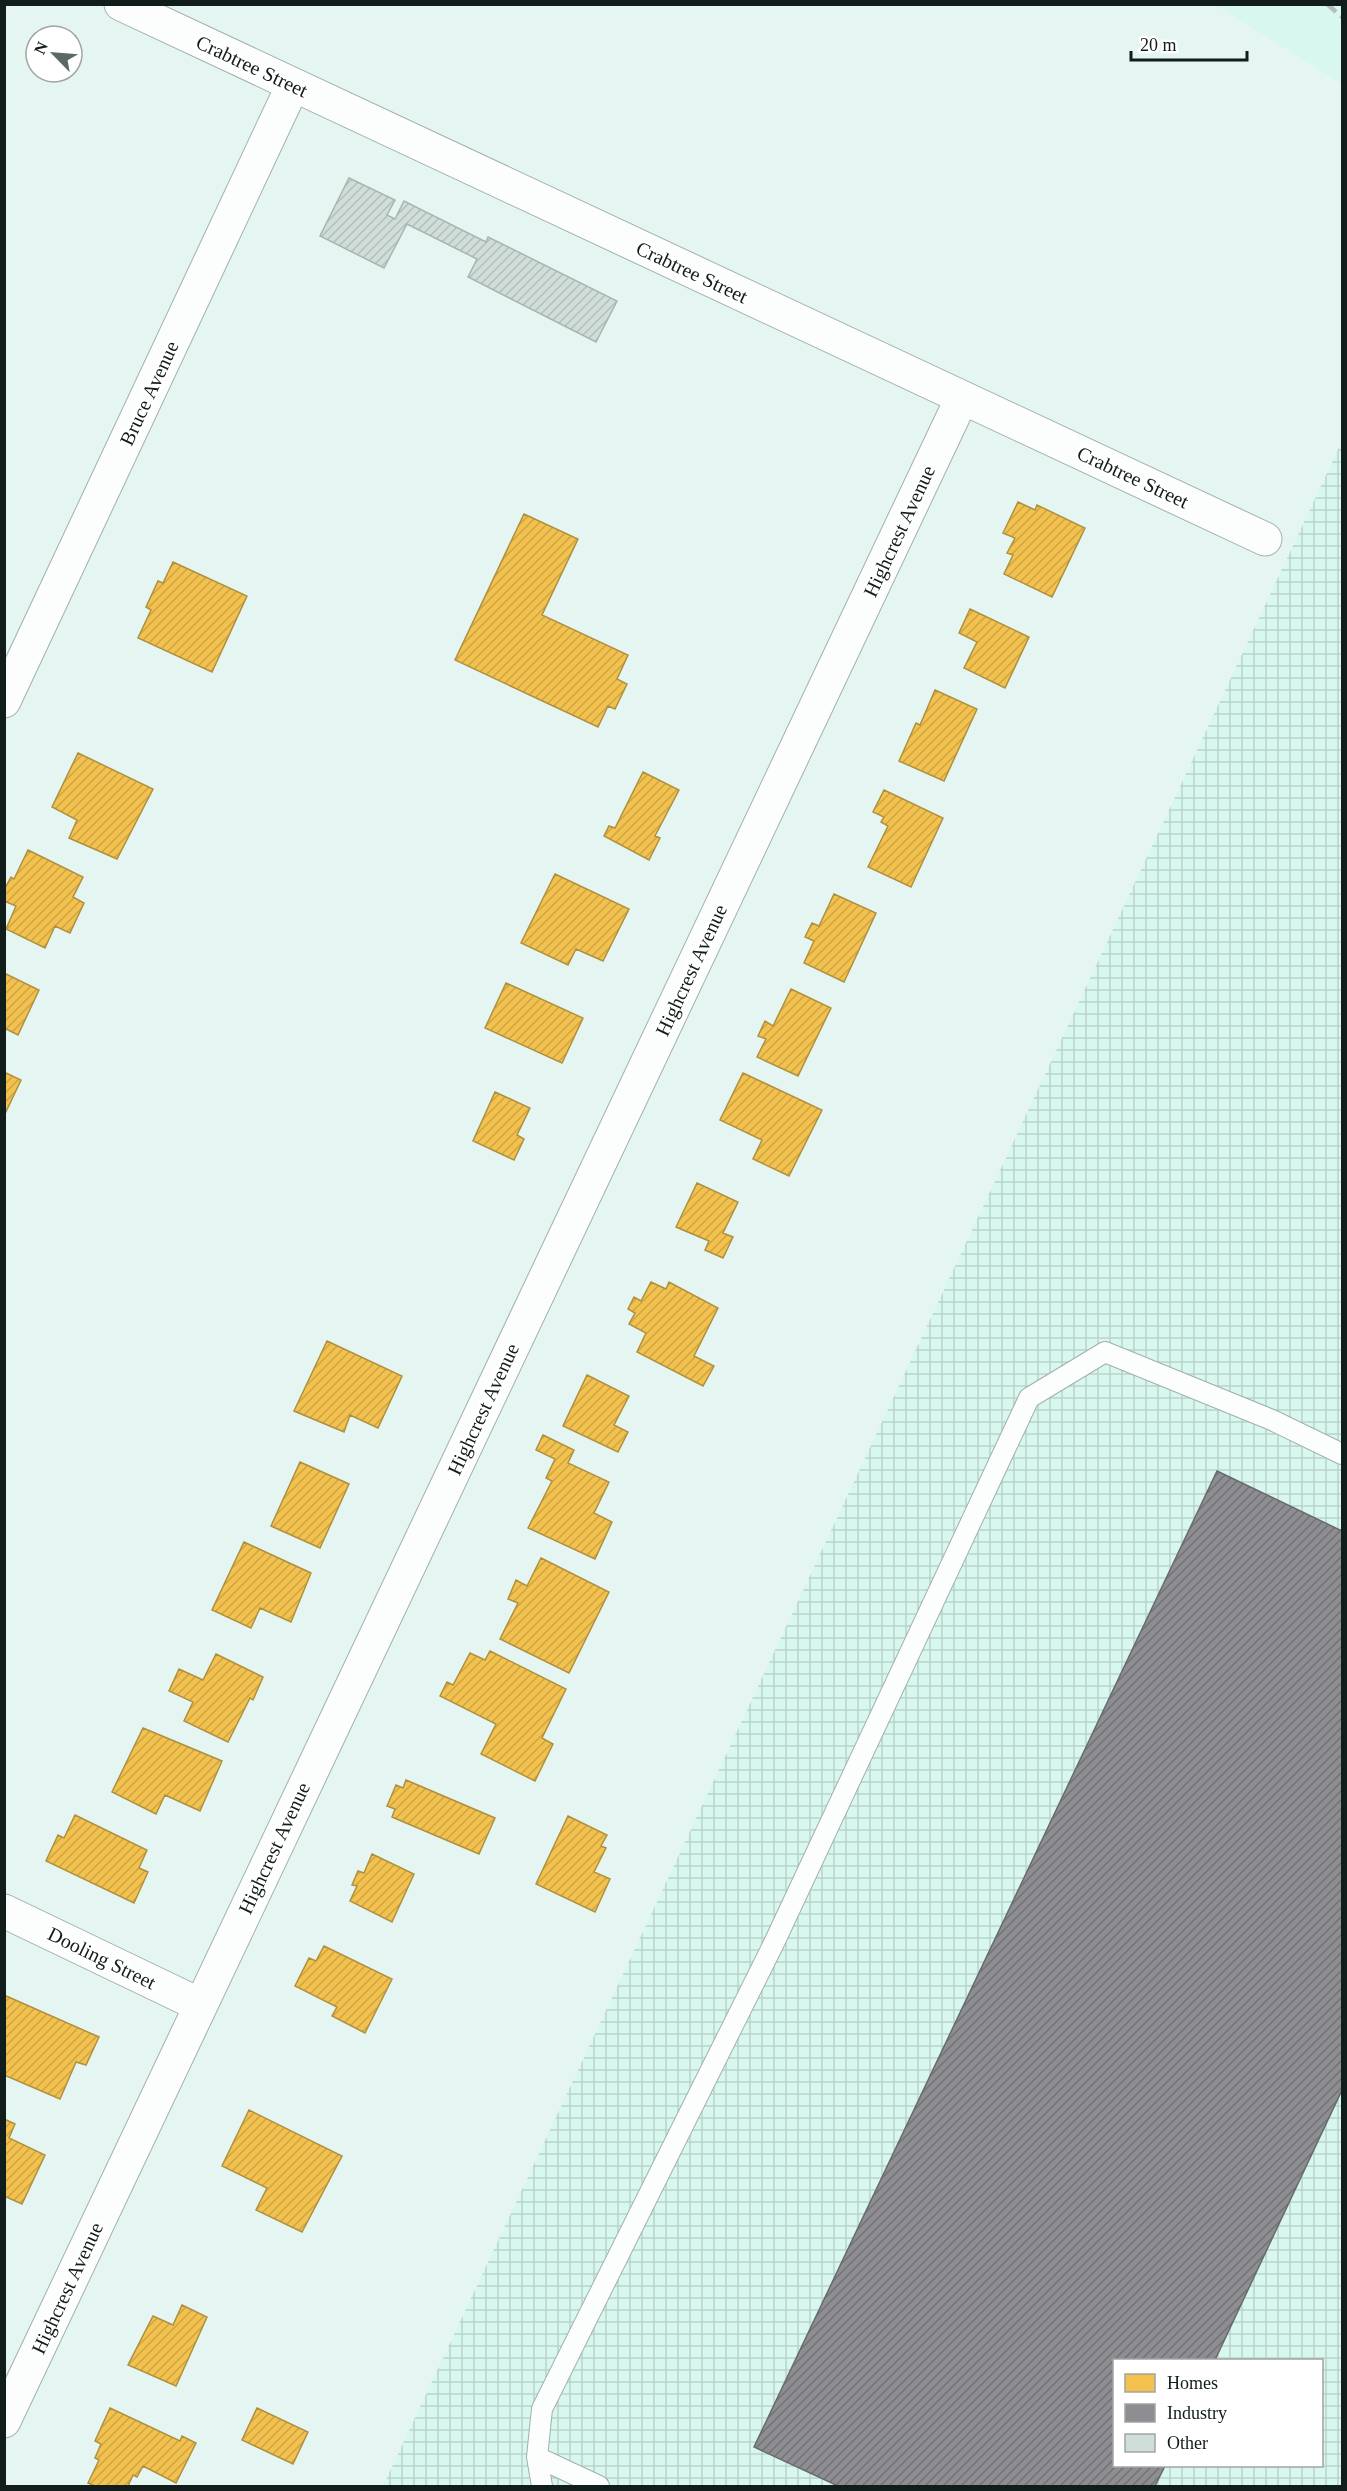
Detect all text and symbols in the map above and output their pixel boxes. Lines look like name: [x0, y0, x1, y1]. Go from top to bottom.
north arrow: [24, 24, 84, 84]
scale bar: [1131, 24, 1246, 62]
street label: Crabtree Street: [193, 31, 312, 102]
text: 20 m: [1140, 35, 1177, 55]
text: N: [31, 39, 51, 57]
street label: Crabtree Street: [633, 237, 752, 308]
street label: Bruce Avenue: [115, 337, 183, 449]
street label: Crabtree Street: [1074, 442, 1193, 513]
street label: Highcrest Avenue: [859, 462, 940, 601]
street label: Highcrest Avenue: [651, 901, 732, 1040]
street label: Highcrest Avenue: [443, 1340, 524, 1479]
street label: Highcrest Avenue: [234, 1779, 315, 1918]
street label: Dooling Street: [44, 1922, 160, 1995]
street label: Highcrest Avenue: [27, 2219, 108, 2358]
legend: [1113, 2359, 1323, 2467]
text: Homes: [1167, 2373, 1218, 2393]
text: Industry: [1167, 2403, 1227, 2423]
text: Other: [1167, 2433, 1208, 2453]

